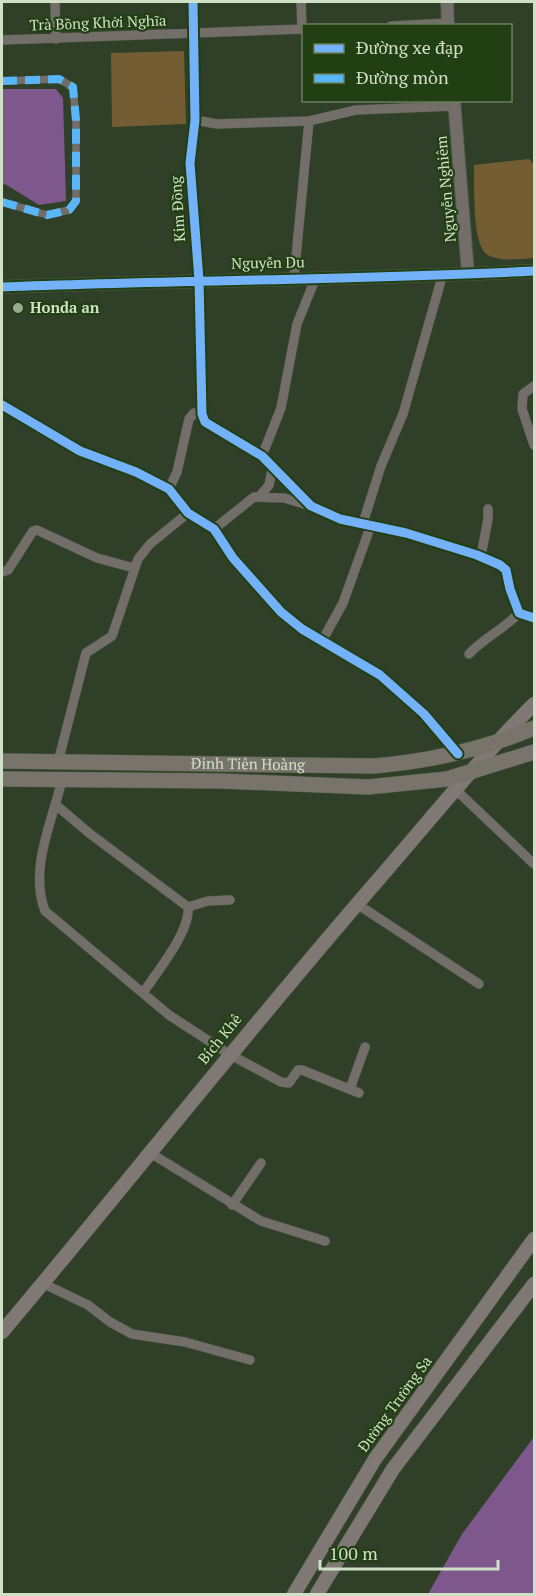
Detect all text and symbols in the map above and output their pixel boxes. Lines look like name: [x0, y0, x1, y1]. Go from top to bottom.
street label: Trà Bồng Khởi Nghĩa: [29, 10, 167, 34]
legend: [302, 24, 512, 102]
text: Đường xe đạp: [356, 35, 463, 59]
text: Đường mòn: [356, 65, 449, 89]
street label: Nguyễn Nghiêm: [430, 135, 460, 243]
street label: Kim Đồng: [165, 174, 189, 243]
street label: Nguyễn Du: [231, 251, 305, 273]
place label: Honda an: [30, 297, 100, 317]
marker: Honda an: [11, 301, 25, 315]
street label: Đinh Tiên Hoàng: [191, 753, 306, 774]
street label: Bích Khê: [193, 1009, 246, 1068]
street label: Đường Trường Sa: [353, 1351, 436, 1455]
scale bar: [320, 1533, 498, 1571]
text: 100 m: [329, 1541, 378, 1565]

